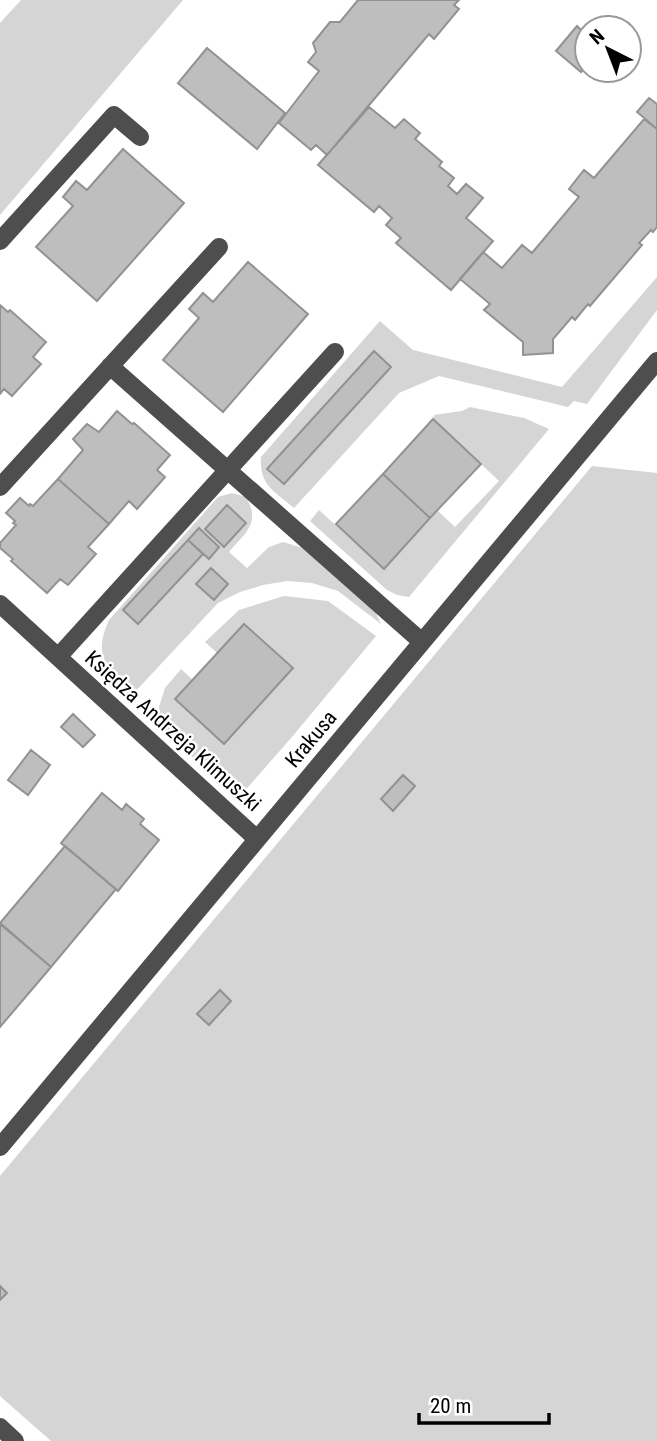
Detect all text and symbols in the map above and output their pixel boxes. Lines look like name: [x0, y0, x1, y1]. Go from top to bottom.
north arrow: [573, 14, 643, 84]
text: N: [585, 24, 609, 49]
street label: Księdza Andrzeja Klimuszki: [80, 646, 266, 816]
street label: Krakusa: [280, 706, 342, 772]
scale bar: [419, 1382, 548, 1426]
text: 20 m: [430, 1394, 471, 1418]

